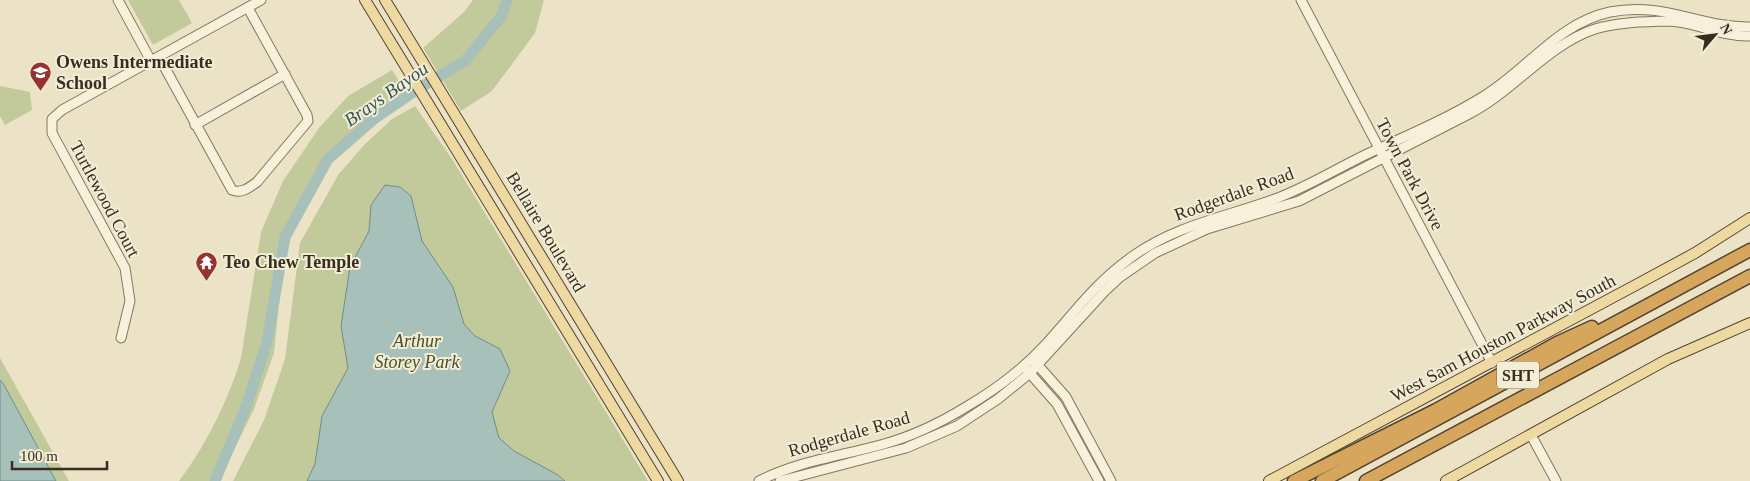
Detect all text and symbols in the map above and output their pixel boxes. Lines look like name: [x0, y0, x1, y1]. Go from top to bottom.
north arrow: [1690, 10, 1740, 60]
text: N: [1717, 21, 1735, 37]
place label: Owens Intermediate School: [56, 52, 212, 93]
water label: Brays Bayou: [340, 57, 432, 131]
school or university icon: Owens Intermediate School: [28, 60, 52, 91]
street label: Town Park Drive: [1372, 115, 1448, 233]
street label: Turtlewood Court: [66, 137, 144, 261]
street label: Rodgerdale Road: [1172, 163, 1296, 225]
street label: Bellaire Boulevard: [502, 168, 590, 296]
temple icon: Teo Chew Temple: [195, 250, 219, 281]
place label: Teo Chew Temple: [223, 252, 359, 272]
street label: West Sam Houston Parkway South: [1387, 270, 1619, 406]
park label: Arthur Storey Park: [375, 331, 460, 372]
road number: SHT: [1497, 362, 1539, 388]
street label: Rodgerdale Road: [786, 407, 912, 461]
scale bar: [12, 438, 108, 470]
text: 100 m: [20, 448, 58, 464]

